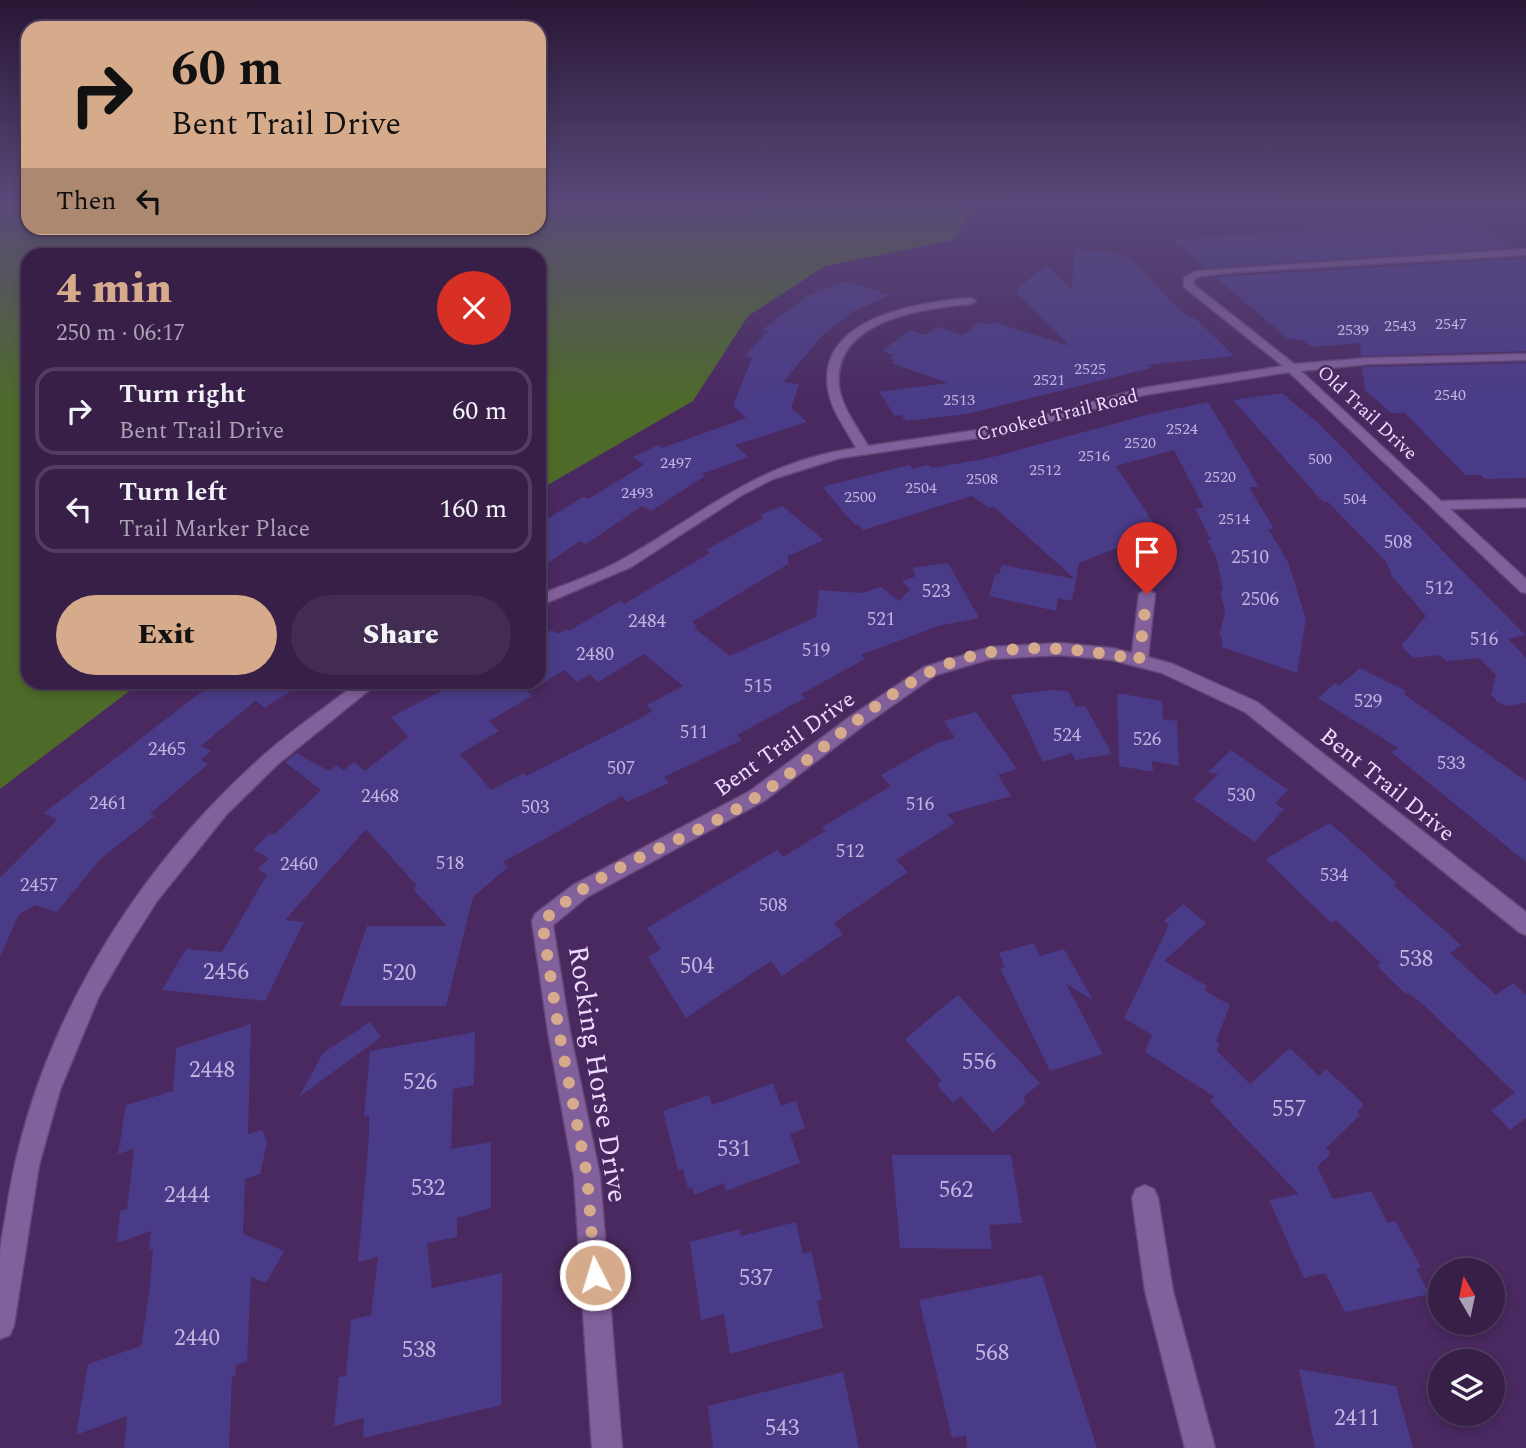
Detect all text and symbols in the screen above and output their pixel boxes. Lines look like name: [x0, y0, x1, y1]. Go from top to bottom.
text: 60 m: [171, 32, 282, 107]
icon: right: [56, 49, 147, 140]
text: Bent Trail Drive: [171, 100, 401, 149]
text: Then: [56, 181, 116, 221]
icon: left: [130, 182, 168, 220]
text: 4 min: [56, 258, 172, 321]
button: close: [437, 271, 511, 345]
house number: 2547: [1435, 312, 1467, 336]
house number: 2543: [1384, 314, 1416, 338]
text: 250 m · 06:17: [56, 316, 185, 351]
house number: 2539: [1337, 318, 1369, 342]
house number: 2525: [1074, 357, 1106, 381]
street label: Old Trail Drive: [1310, 359, 1424, 467]
house number: 2521: [1033, 368, 1065, 392]
text: Turn right: [119, 374, 246, 414]
street label: Crooked Trail Road: [974, 381, 1141, 449]
house number: 2540: [1434, 383, 1466, 407]
house number: 2513: [943, 388, 975, 412]
text: 60 m: [452, 391, 507, 431]
icon: right: [60, 392, 98, 430]
text: Bent Trail Drive: [119, 414, 284, 449]
house number: 2524: [1166, 417, 1198, 441]
house number: 2520: [1124, 431, 1156, 455]
house number: 2516: [1078, 444, 1110, 468]
house number: 500: [1308, 447, 1332, 471]
house number: 2497: [660, 451, 692, 475]
house number: 2512: [1029, 458, 1061, 482]
house number: 2520: [1204, 465, 1236, 489]
house number: 2508: [966, 467, 998, 491]
text: Turn left: [119, 472, 227, 512]
house number: 2504: [905, 476, 937, 500]
house number: 2493: [621, 481, 653, 505]
house number: 2500: [844, 485, 876, 509]
house number: 504: [1343, 487, 1367, 511]
text: 160 m: [439, 489, 507, 529]
icon: left: [60, 490, 98, 528]
house number: 2514: [1218, 507, 1250, 531]
text: Trail Marker Place: [119, 512, 310, 547]
pin: [1117, 522, 1177, 594]
house number: 508: [1384, 528, 1412, 557]
icon: arrive: [1128, 533, 1166, 571]
house number: 2510: [1231, 543, 1269, 572]
house number: 512: [1425, 574, 1453, 603]
house number: 523: [922, 577, 951, 606]
house number: 2506: [1241, 585, 1279, 614]
button: Exit: [56, 595, 277, 675]
button: Share: [291, 595, 511, 675]
house number: 521: [867, 605, 895, 634]
house number: 2484: [628, 607, 666, 636]
house number: 516: [1470, 625, 1498, 654]
house number: 519: [802, 636, 830, 665]
house number: 2480: [576, 640, 614, 669]
house number: 515: [744, 672, 772, 701]
street label: Bent Trail Drive: [707, 683, 863, 806]
house number: 529: [1354, 687, 1382, 716]
house number: 511: [680, 718, 708, 747]
street label: Bent Trail Drive: [1312, 720, 1462, 851]
house number: 524: [1053, 721, 1082, 750]
house number: 526: [1133, 725, 1161, 754]
house number: 2465: [148, 735, 186, 764]
house number: 533: [1437, 749, 1466, 778]
house number: 507: [607, 754, 635, 783]
house number: 530: [1227, 781, 1255, 810]
house number: 2468: [361, 782, 399, 811]
house number: 2461: [89, 789, 127, 818]
house number: 516: [906, 790, 934, 819]
house number: 503: [521, 793, 550, 822]
house number: 512: [836, 837, 864, 866]
house number: 518: [436, 849, 464, 878]
house number: 2460: [280, 850, 318, 879]
house number: 534: [1320, 861, 1349, 890]
house number: 2457: [20, 871, 58, 900]
house number: 508: [759, 891, 787, 920]
house number: 538: [1399, 942, 1433, 977]
street label: Rocking Horse Drive: [556, 943, 639, 1206]
house number: 504: [680, 949, 715, 984]
house number: 2456: [203, 955, 249, 990]
house number: 520: [382, 956, 416, 991]
house number: 556: [962, 1045, 996, 1080]
house number: 2448: [189, 1053, 235, 1088]
house number: 526: [403, 1065, 437, 1100]
house number: 557: [1272, 1092, 1306, 1127]
house number: 531: [717, 1132, 751, 1167]
house number: 532: [411, 1171, 445, 1206]
house number: 562: [939, 1173, 973, 1208]
house number: 2444: [164, 1178, 211, 1213]
position arrow: [558, 1238, 632, 1312]
north arrow: [1428, 1258, 1505, 1335]
map controls: [1428, 1258, 1505, 1426]
house number: 537: [739, 1261, 773, 1296]
house number: 2440: [174, 1321, 220, 1356]
house number: 538: [402, 1333, 436, 1368]
house number: 568: [975, 1336, 1009, 1371]
button: layers: [1428, 1349, 1505, 1426]
house number: 2411: [1334, 1401, 1380, 1436]
house number: 543: [765, 1411, 799, 1446]

